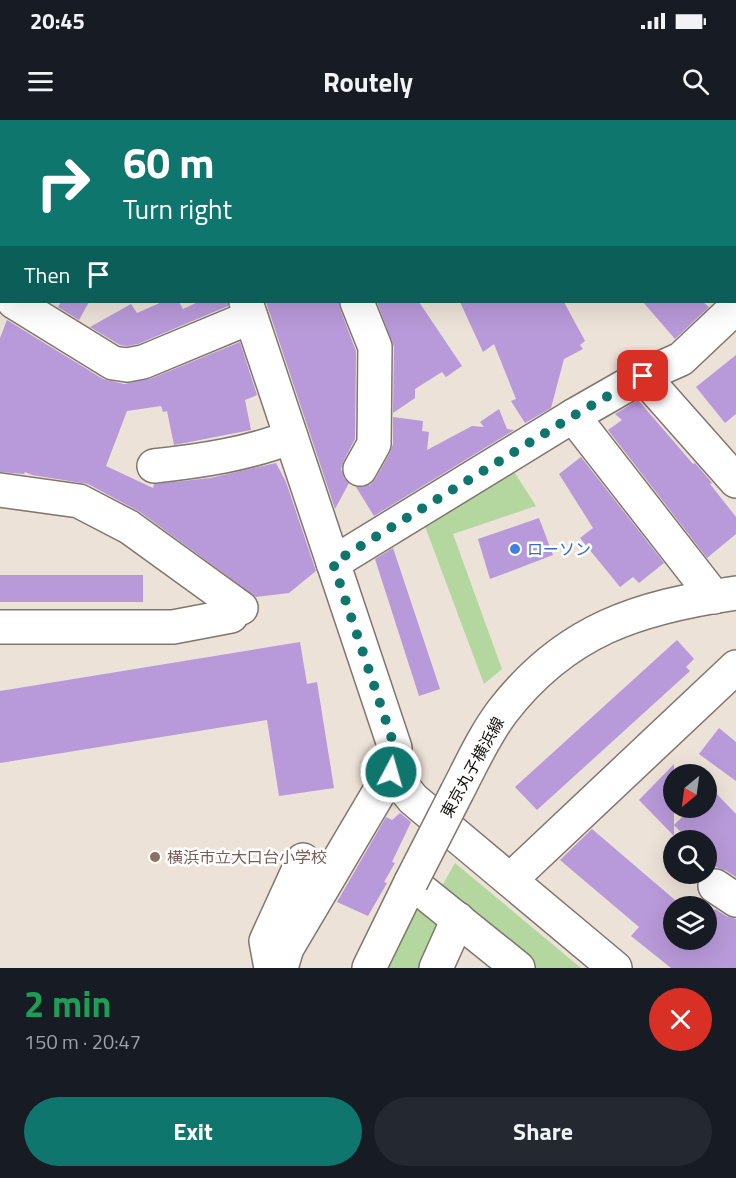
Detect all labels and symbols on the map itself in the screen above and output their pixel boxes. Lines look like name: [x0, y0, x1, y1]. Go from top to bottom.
pin: [617, 350, 668, 401]
place label: ローソン: [527, 537, 591, 561]
marker: ローソン: [508, 542, 522, 556]
street label: 東京丸子横浜線: [434, 712, 510, 822]
position arrow: [359, 740, 423, 804]
north arrow: [663, 764, 717, 818]
place label: 横浜市立大口台小学校: [167, 845, 327, 869]
marker: 横浜市立大口台小学校: [148, 850, 162, 864]

